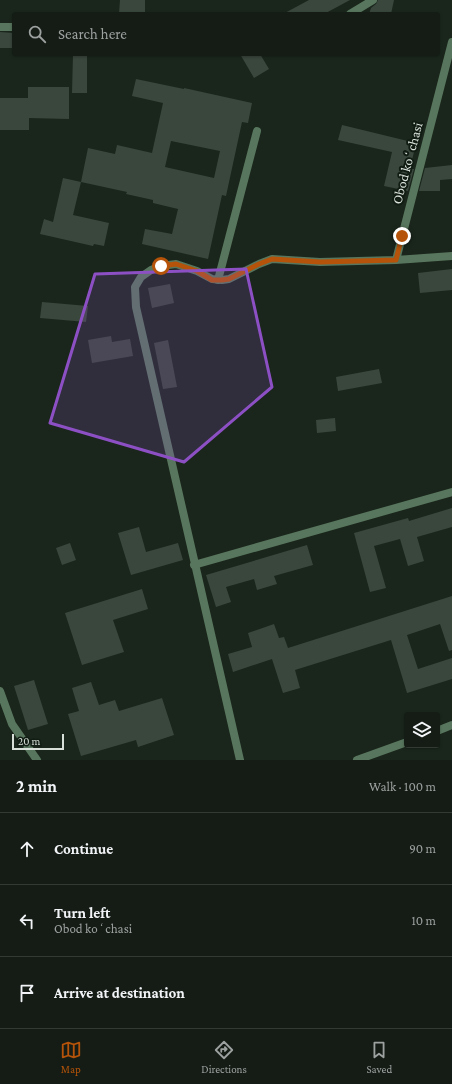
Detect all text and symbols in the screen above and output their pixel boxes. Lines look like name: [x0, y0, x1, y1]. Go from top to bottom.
search box: [12, 12, 440, 56]
icon: search: [26, 23, 48, 45]
text: Search here: [58, 26, 127, 42]
street label: Obod koʻchasi: [388, 120, 426, 206]
route end: [393, 227, 411, 245]
route start: [152, 257, 170, 275]
map controls: [404, 712, 440, 748]
button: layers: [404, 712, 440, 748]
scale bar: [12, 732, 64, 751]
text: 20 m: [18, 735, 40, 747]
text: 2 min: [16, 777, 57, 796]
text: Walk · 100 m: [369, 779, 436, 794]
icon: ahead: [16, 838, 38, 860]
text: Continue: [54, 841, 113, 857]
text: 90 m: [409, 841, 436, 856]
text: Turn left: [54, 905, 110, 921]
icon: left: [16, 910, 38, 932]
text: 10 m: [411, 913, 436, 928]
text: Obod koʻchasi: [54, 921, 132, 936]
icon: arrive: [16, 982, 38, 1004]
text: Arrive at destination: [54, 985, 185, 1001]
tab: Map: [60, 1039, 82, 1075]
tab: Directions: [201, 1039, 247, 1075]
tab: Saved: [366, 1039, 392, 1075]

